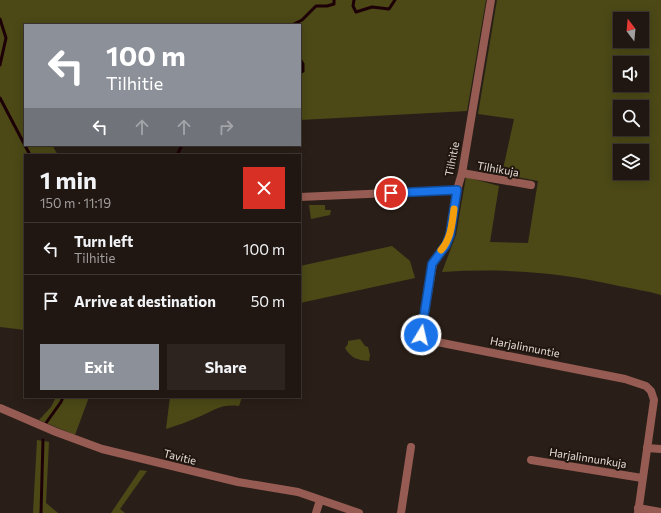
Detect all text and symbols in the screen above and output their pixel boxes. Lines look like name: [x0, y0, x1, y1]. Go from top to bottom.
north arrow: [613, 12, 649, 48]
map controls: [613, 12, 649, 180]
text: 100 m: [106, 38, 186, 72]
icon: left: [40, 40, 92, 92]
button: sound: [613, 56, 649, 92]
text: Tilhitie: [106, 72, 163, 94]
button: search: [613, 100, 649, 136]
icon: left: [89, 116, 111, 138]
icon: ahead: [131, 116, 153, 138]
icon: ahead: [173, 116, 195, 138]
icon: right: [215, 116, 237, 138]
street label: Tilhitie: [442, 140, 461, 177]
button: layers: [613, 144, 649, 180]
street label: Tilhikuja: [476, 158, 520, 179]
text: 1 min: [40, 165, 97, 194]
button: close: [243, 167, 285, 209]
pin: [374, 176, 408, 210]
icon: arrive: [380, 182, 402, 204]
text: 150 m · 11:19: [40, 195, 111, 211]
text: Turn left: [74, 232, 133, 250]
icon: left: [40, 238, 62, 260]
text: 100 m: [243, 240, 285, 258]
text: Tilhitie: [74, 250, 115, 266]
icon: arrive: [40, 290, 62, 312]
text: Arrive at destination: [74, 292, 216, 310]
text: 50 m: [251, 292, 285, 310]
position arrow: [400, 314, 442, 356]
street label: Harjalinnuntie: [489, 333, 561, 360]
button: Exit: [40, 344, 159, 390]
button: Share: [167, 344, 285, 390]
street label: Harjalinnunkuja: [548, 445, 628, 470]
street label: Tavitie: [162, 446, 198, 467]

